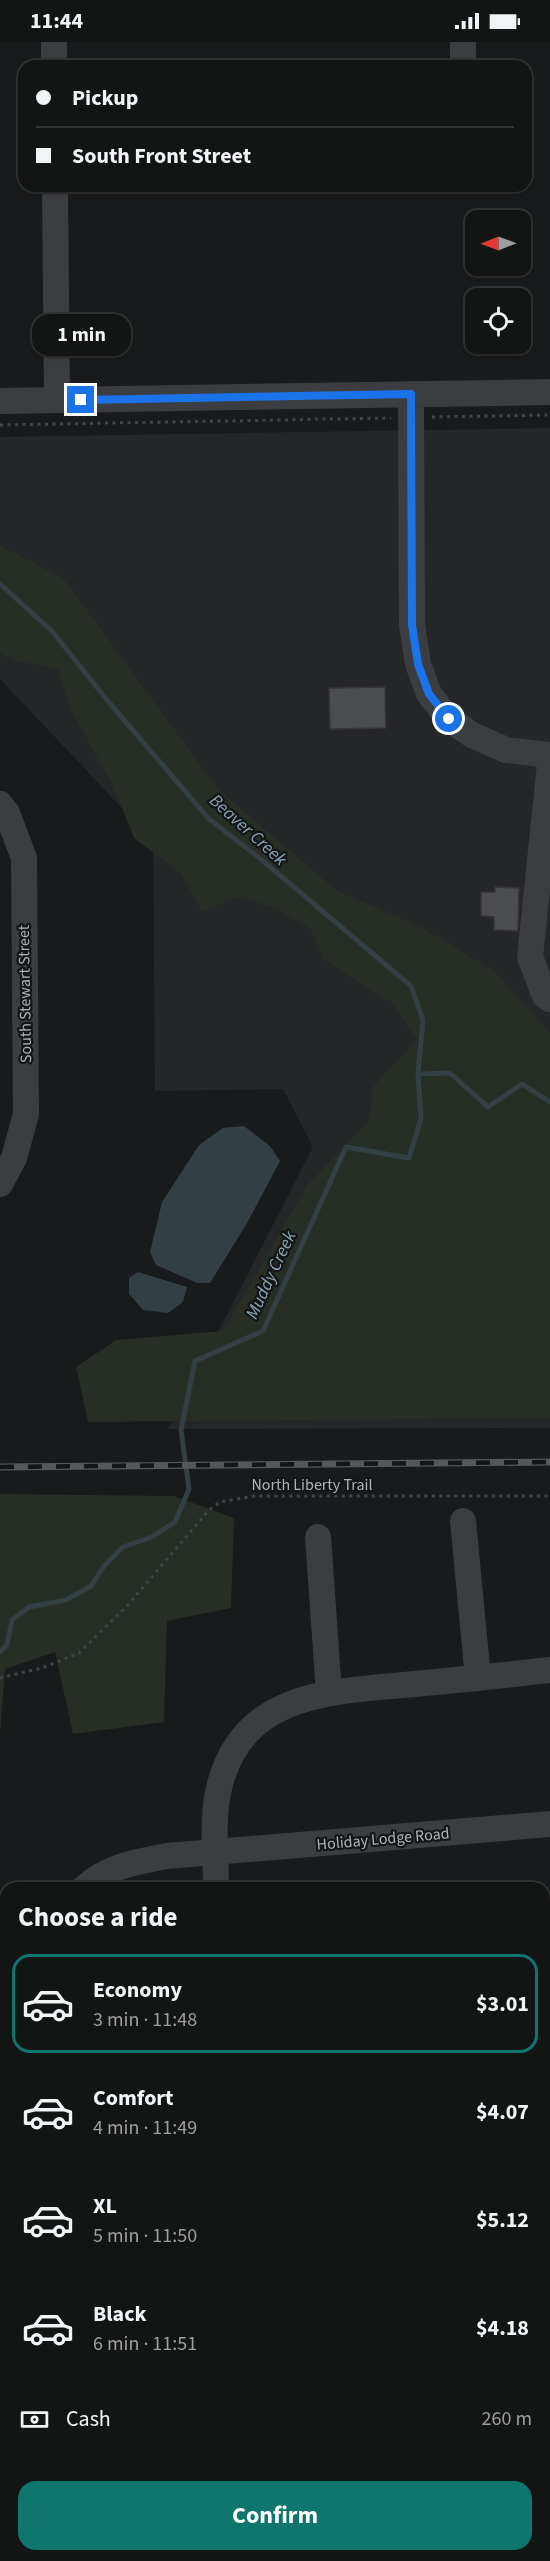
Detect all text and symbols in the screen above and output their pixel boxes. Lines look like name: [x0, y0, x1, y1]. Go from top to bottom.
text: 11:44: [30, 5, 83, 37]
text: Pickup: [72, 82, 138, 114]
text: South Front Street: [72, 140, 251, 172]
north arrow: [465, 210, 531, 276]
map controls: [465, 210, 531, 354]
button: locate: [465, 288, 531, 354]
callout: 1 min: [32, 313, 130, 355]
text: 1 min: [57, 321, 106, 349]
route end: [67, 386, 94, 413]
route start: [435, 705, 462, 732]
water label: Beaver Creek: [204, 788, 293, 872]
street label: South Stewart Street: [13, 924, 37, 1063]
water label: Muddy Creek: [240, 1226, 303, 1323]
street label: North Liberty Trail: [251, 1474, 373, 1496]
street label: Holiday Lodge Road: [316, 1822, 450, 1856]
text: Choose a ride: [18, 1898, 178, 1937]
text: Economy: [93, 1974, 182, 2006]
icon: car: [21, 1977, 75, 2031]
text: $3.01: [476, 1988, 529, 2020]
text: 3 min · 11:48: [93, 2006, 197, 2034]
text: Comfort: [93, 2082, 174, 2114]
icon: car: [21, 2085, 75, 2139]
text: $4.07: [476, 2096, 529, 2128]
text: 4 min · 11:49: [93, 2114, 197, 2142]
text: XL: [93, 2190, 117, 2222]
icon: car: [21, 2193, 75, 2247]
text: $5.12: [476, 2204, 529, 2236]
text: 5 min · 11:50: [93, 2222, 197, 2250]
text: Black: [93, 2298, 147, 2330]
icon: car: [21, 2301, 75, 2355]
text: $4.18: [476, 2312, 529, 2344]
text: 6 min · 11:51: [93, 2330, 197, 2358]
icon: cash: [18, 2403, 51, 2436]
text: Cash: [66, 2403, 111, 2435]
text: 260 m: [482, 2405, 532, 2433]
button: Confirm: [18, 2481, 532, 2550]

